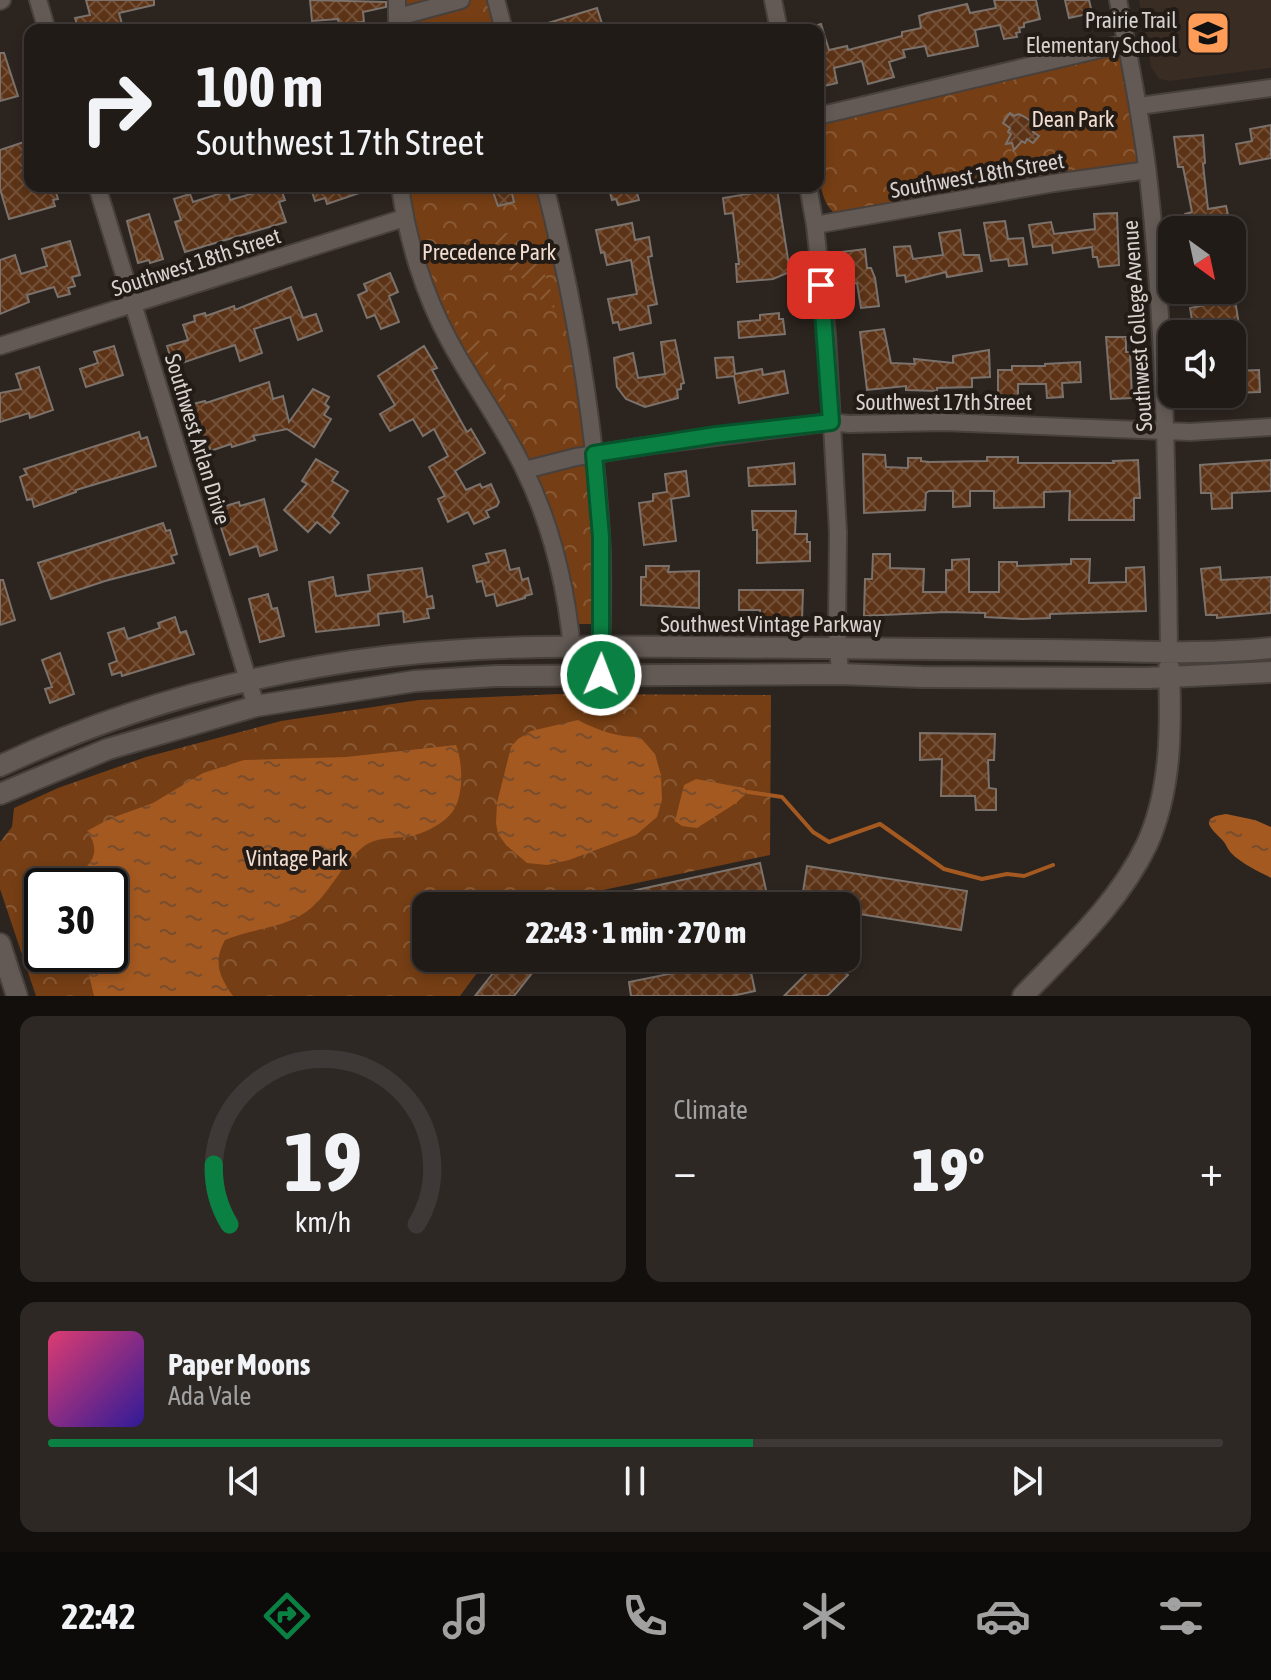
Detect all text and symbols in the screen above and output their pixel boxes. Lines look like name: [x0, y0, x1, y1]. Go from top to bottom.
place label: Prairie Trail Elementary School: [1026, 7, 1177, 58]
school or university icon: Prairie Trail Elementary School: [1184, 9, 1232, 57]
text: 100 m: [196, 55, 323, 119]
icon: right: [64, 56, 168, 160]
park label: Dean Park: [1032, 106, 1115, 132]
text: Southwest 17th Street: [196, 121, 484, 163]
street label: Southwest 18th Street: [888, 147, 1066, 203]
north arrow: [1158, 216, 1246, 304]
map controls: [1158, 216, 1246, 408]
street label: Southwest College Avenue: [1117, 219, 1157, 433]
street label: Southwest 18th Street: [108, 222, 284, 302]
park label: Precedence Park: [422, 239, 556, 265]
pin: [787, 251, 855, 319]
icon: arrive: [799, 263, 843, 307]
button: sound: [1158, 320, 1246, 408]
street label: Southwest Arlan Drive: [160, 351, 236, 527]
street label: Southwest 17th Street: [856, 389, 1032, 415]
street label: Southwest Vintage Parkway: [660, 611, 882, 637]
position arrow: [559, 633, 643, 717]
park label: Vintage Park: [246, 845, 348, 871]
speed limit sign: 30: [24, 868, 128, 972]
text: 22:43 · 1 min · 270 m: [526, 915, 746, 949]
text: Climate: [674, 1095, 748, 1125]
text: 19: [284, 1113, 362, 1209]
text: 19°: [912, 1135, 985, 1204]
text: −: [674, 1145, 696, 1195]
text: +: [1200, 1145, 1223, 1195]
text: km/h: [294, 1205, 351, 1238]
text: Paper Moons: [168, 1347, 310, 1381]
text: Ada Vale: [168, 1381, 251, 1411]
icon: previous: [222, 1459, 266, 1503]
icon: pause: [613, 1459, 657, 1503]
icon: next: [1005, 1459, 1049, 1503]
icon: directions: [259, 1588, 315, 1644]
icon: music: [438, 1588, 494, 1644]
icon: phone: [617, 1588, 673, 1644]
icon: climate: [796, 1588, 852, 1644]
icon: car: [975, 1588, 1031, 1644]
icon: filters: [1153, 1588, 1209, 1644]
text: 22:42: [61, 1595, 136, 1637]

